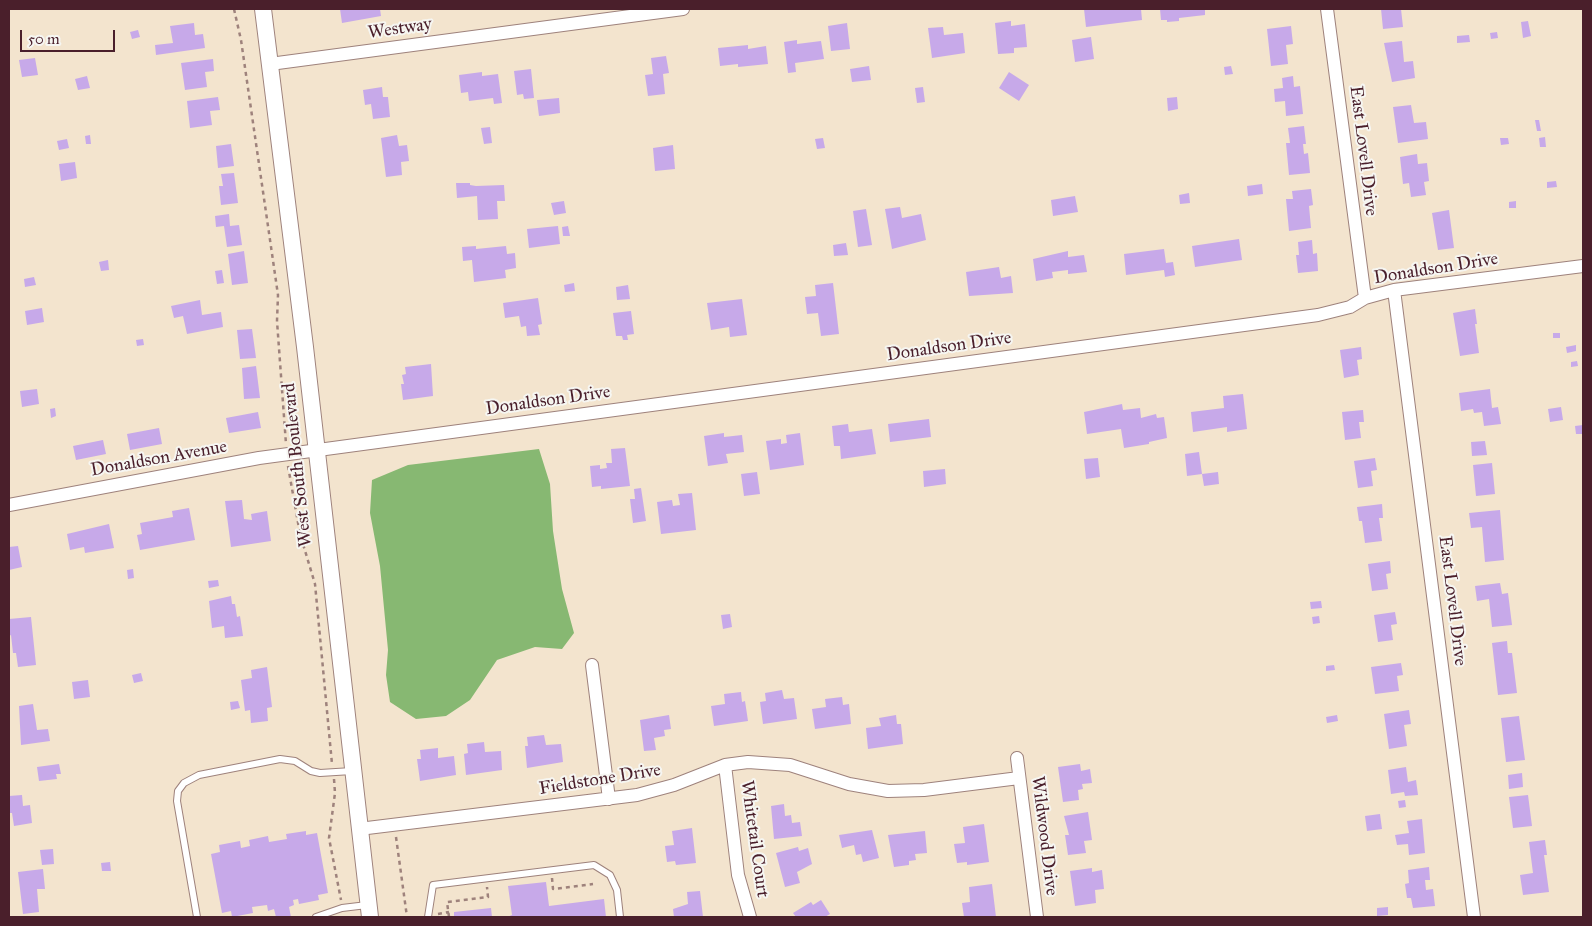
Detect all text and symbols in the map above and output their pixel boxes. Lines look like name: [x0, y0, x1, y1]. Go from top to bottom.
street label: Westway: [367, 14, 433, 44]
scale bar: [22, 20, 118, 52]
text: 50 m: [28, 30, 60, 48]
street label: East Lovell Drive: [1344, 85, 1382, 217]
street label: Donaldson Drive: [1372, 249, 1500, 289]
street label: Donaldson Drive: [885, 328, 1013, 366]
street label: West South Boulevard: [279, 382, 317, 548]
street label: Donaldson Drive: [484, 382, 612, 420]
street label: Donaldson Avenue: [89, 436, 229, 482]
street label: East Lovell Drive: [1433, 535, 1471, 667]
street label: Fieldstone Drive: [538, 760, 662, 800]
street label: Wildwood Drive: [1026, 775, 1062, 897]
street label: Whitetail Court: [735, 779, 773, 899]

